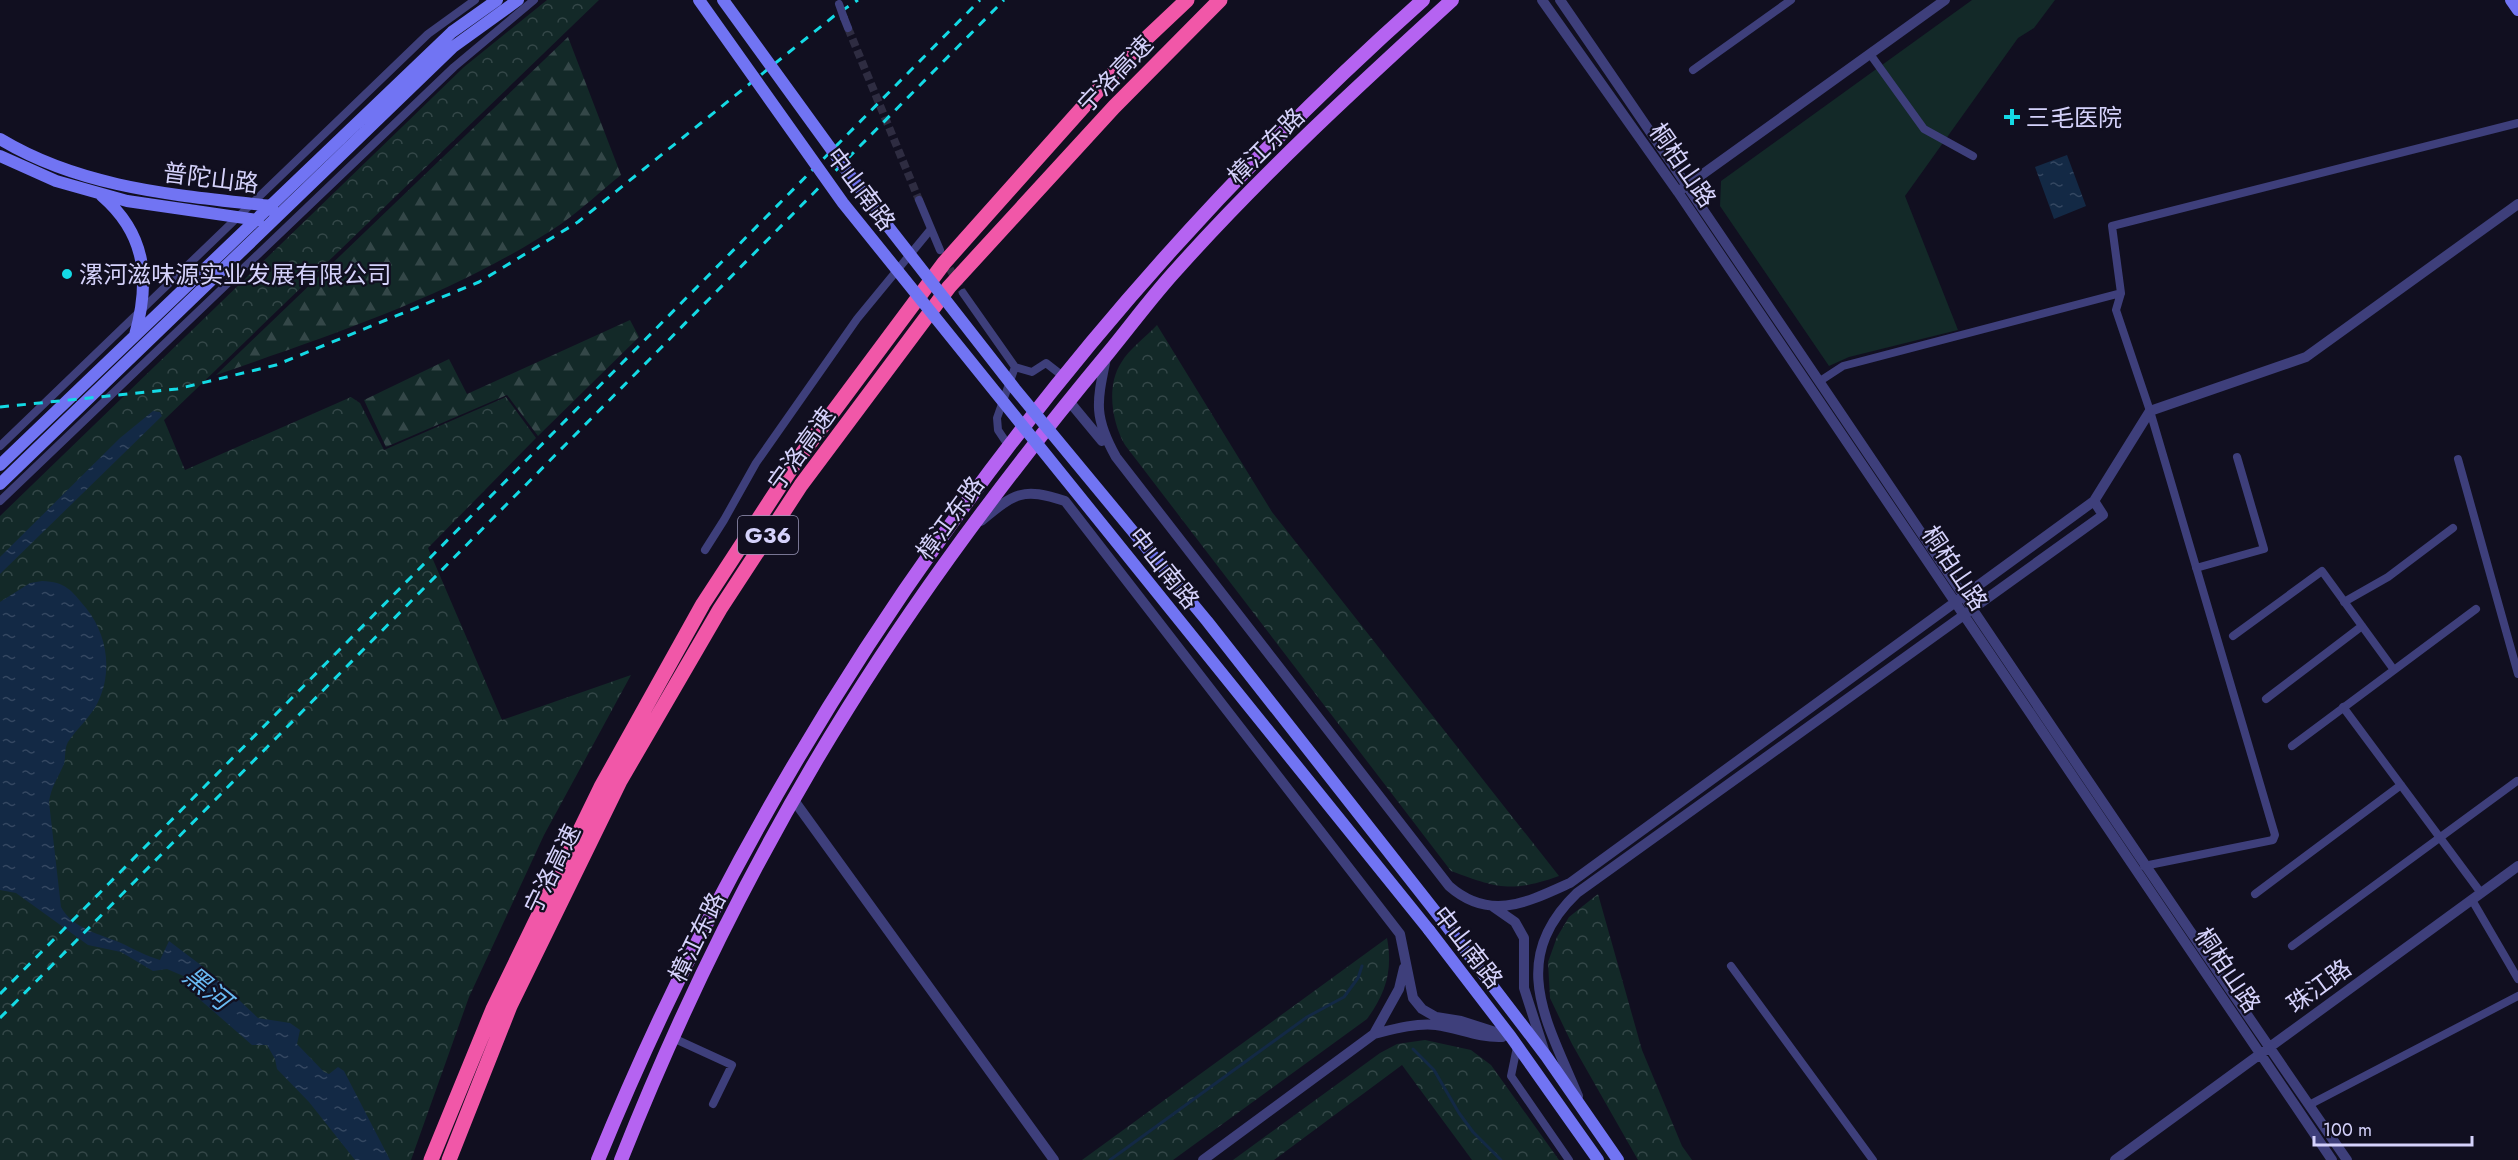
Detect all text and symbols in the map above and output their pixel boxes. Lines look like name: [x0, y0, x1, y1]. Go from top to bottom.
street label: 宁洛高速: [1069, 27, 1161, 121]
street label: 樟江东路: [1220, 100, 1312, 192]
place label: 三毛医院: [2026, 100, 2122, 135]
marker: 三毛医院: [2003, 108, 2021, 126]
street label: 桐柏山路: [1641, 116, 1725, 214]
street label: 中山南路: [818, 140, 904, 238]
street label: 普陀山路: [161, 155, 261, 201]
place label: 漯河滋味源实业发展有限公司: [79, 257, 391, 292]
marker: 漯河滋味源实业发展有限公司: [60, 267, 74, 281]
street label: 宁洛高速: [759, 400, 843, 498]
street label: 樟江东路: [908, 469, 992, 567]
road number: G36: [738, 516, 798, 554]
street label: 桐柏山路: [1914, 518, 1996, 618]
street label: 中山南路: [1120, 520, 1208, 616]
street label: 宁洛高速: [515, 818, 589, 920]
street label: 樟江东路: [660, 886, 734, 988]
street label: 中山南路: [1425, 898, 1511, 996]
street label: 桐柏山路: [2187, 920, 2269, 1020]
street label: 珠江路: [2280, 951, 2358, 1021]
water label: 黑河: [175, 957, 243, 1022]
scale bar: [2314, 1109, 2472, 1147]
text: 100 m: [2323, 1117, 2372, 1143]

